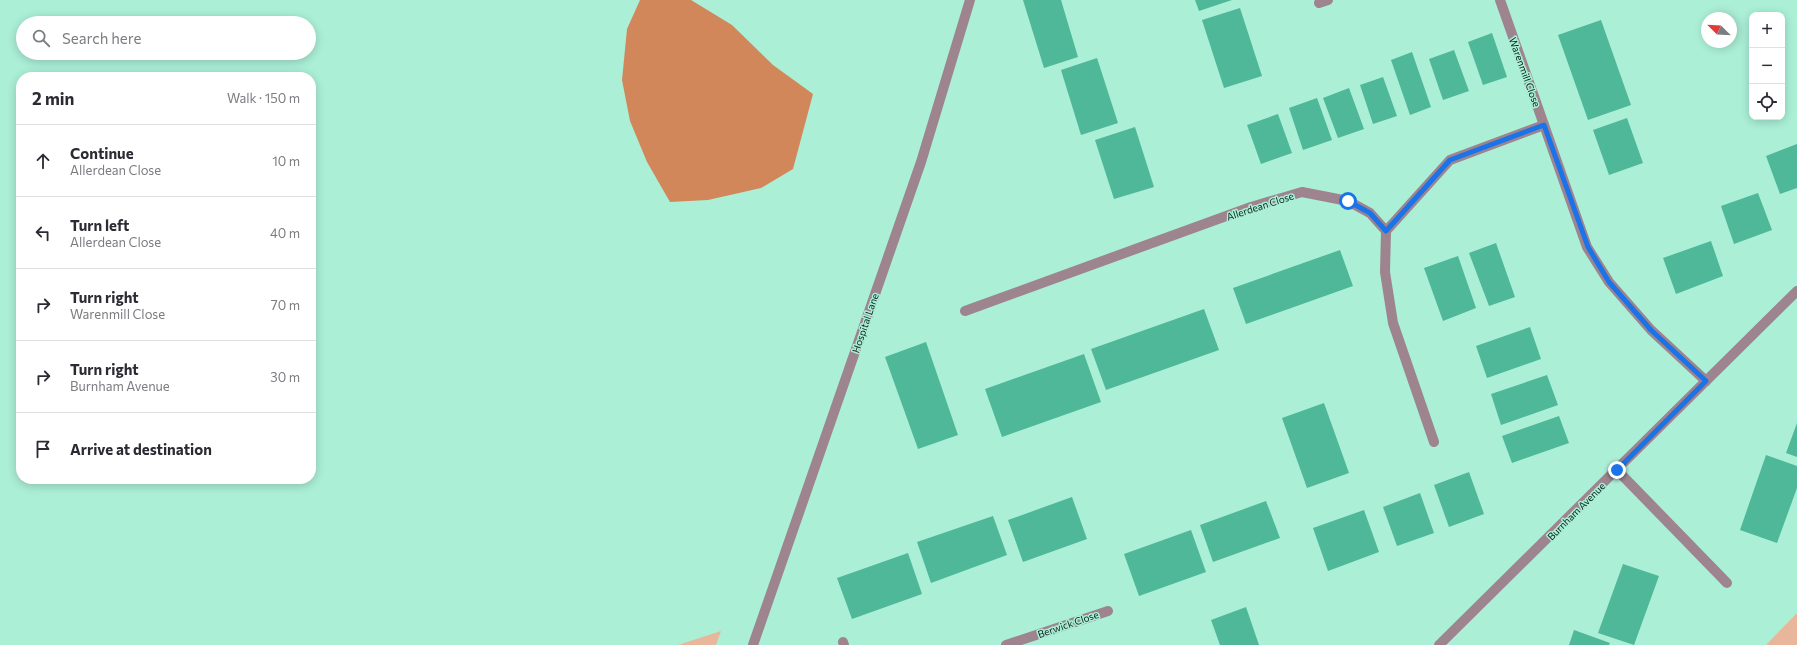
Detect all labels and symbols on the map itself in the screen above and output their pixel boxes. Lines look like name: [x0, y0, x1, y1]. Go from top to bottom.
north arrow: [1701, 12, 1737, 48]
street label: Warenmill Close: [1507, 36, 1543, 108]
street label: Allerdean Close: [1225, 189, 1295, 223]
route start: [1339, 192, 1357, 210]
street label: Hospital Lane: [849, 292, 881, 354]
route end: [1608, 461, 1626, 479]
street label: Burnham Avenue: [1545, 480, 1607, 542]
street label: Berwick Close: [1036, 608, 1100, 640]

